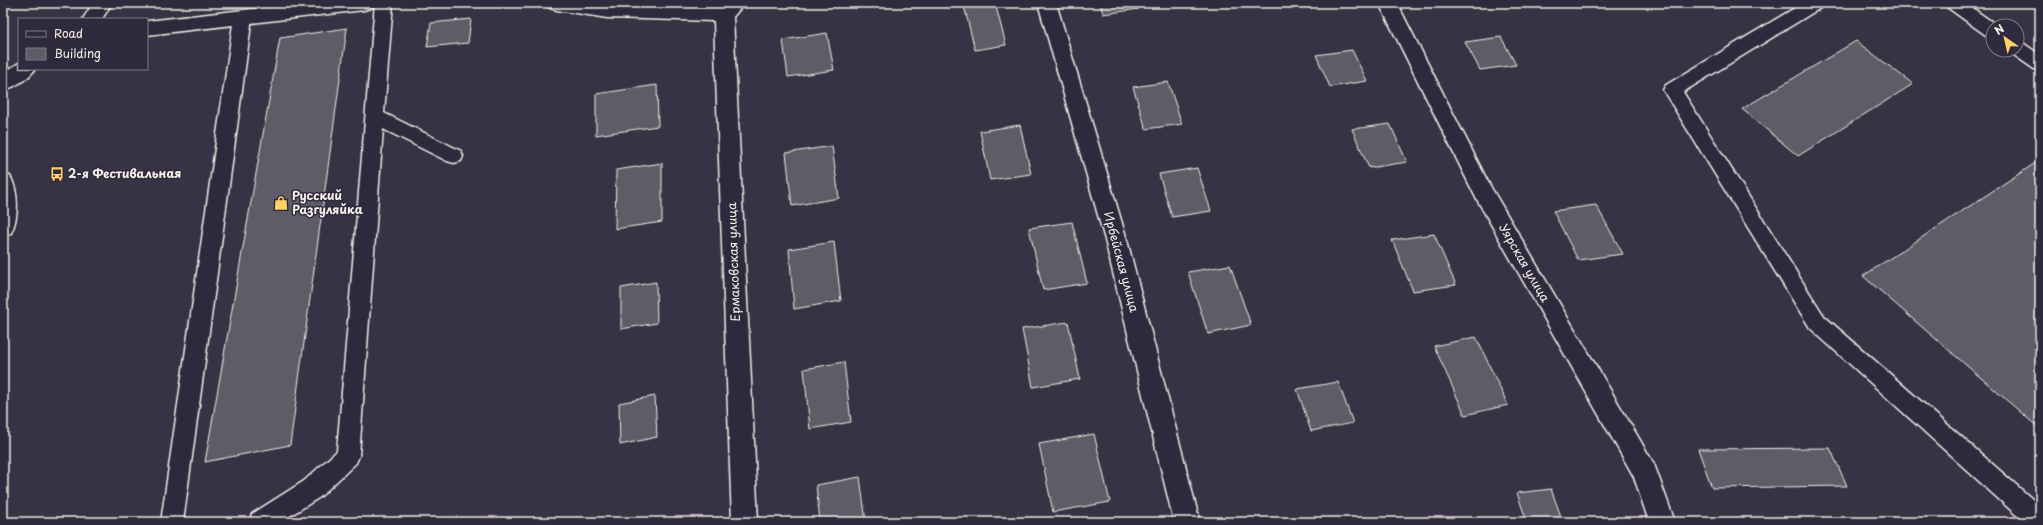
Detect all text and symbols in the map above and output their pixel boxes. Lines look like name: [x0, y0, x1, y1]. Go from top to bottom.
legend: [18, 18, 148, 70]
north arrow: [1985, 18, 2025, 58]
text: N: [1991, 20, 2008, 39]
text: Road: [54, 24, 83, 42]
text: Building: [54, 44, 101, 62]
place label: 2-я Фестивальная: [68, 164, 181, 182]
bus stop icon: 2-я Фестивальная: [49, 166, 65, 182]
place label: Русский Разгуляйка: [292, 186, 363, 218]
shop icon: Русский Разгуляйка: [273, 195, 289, 211]
street label: Ермаковская улица: [722, 202, 744, 322]
street label: Ирбейская улица: [1100, 209, 1144, 315]
street label: Уярская улица: [1495, 220, 1555, 305]

